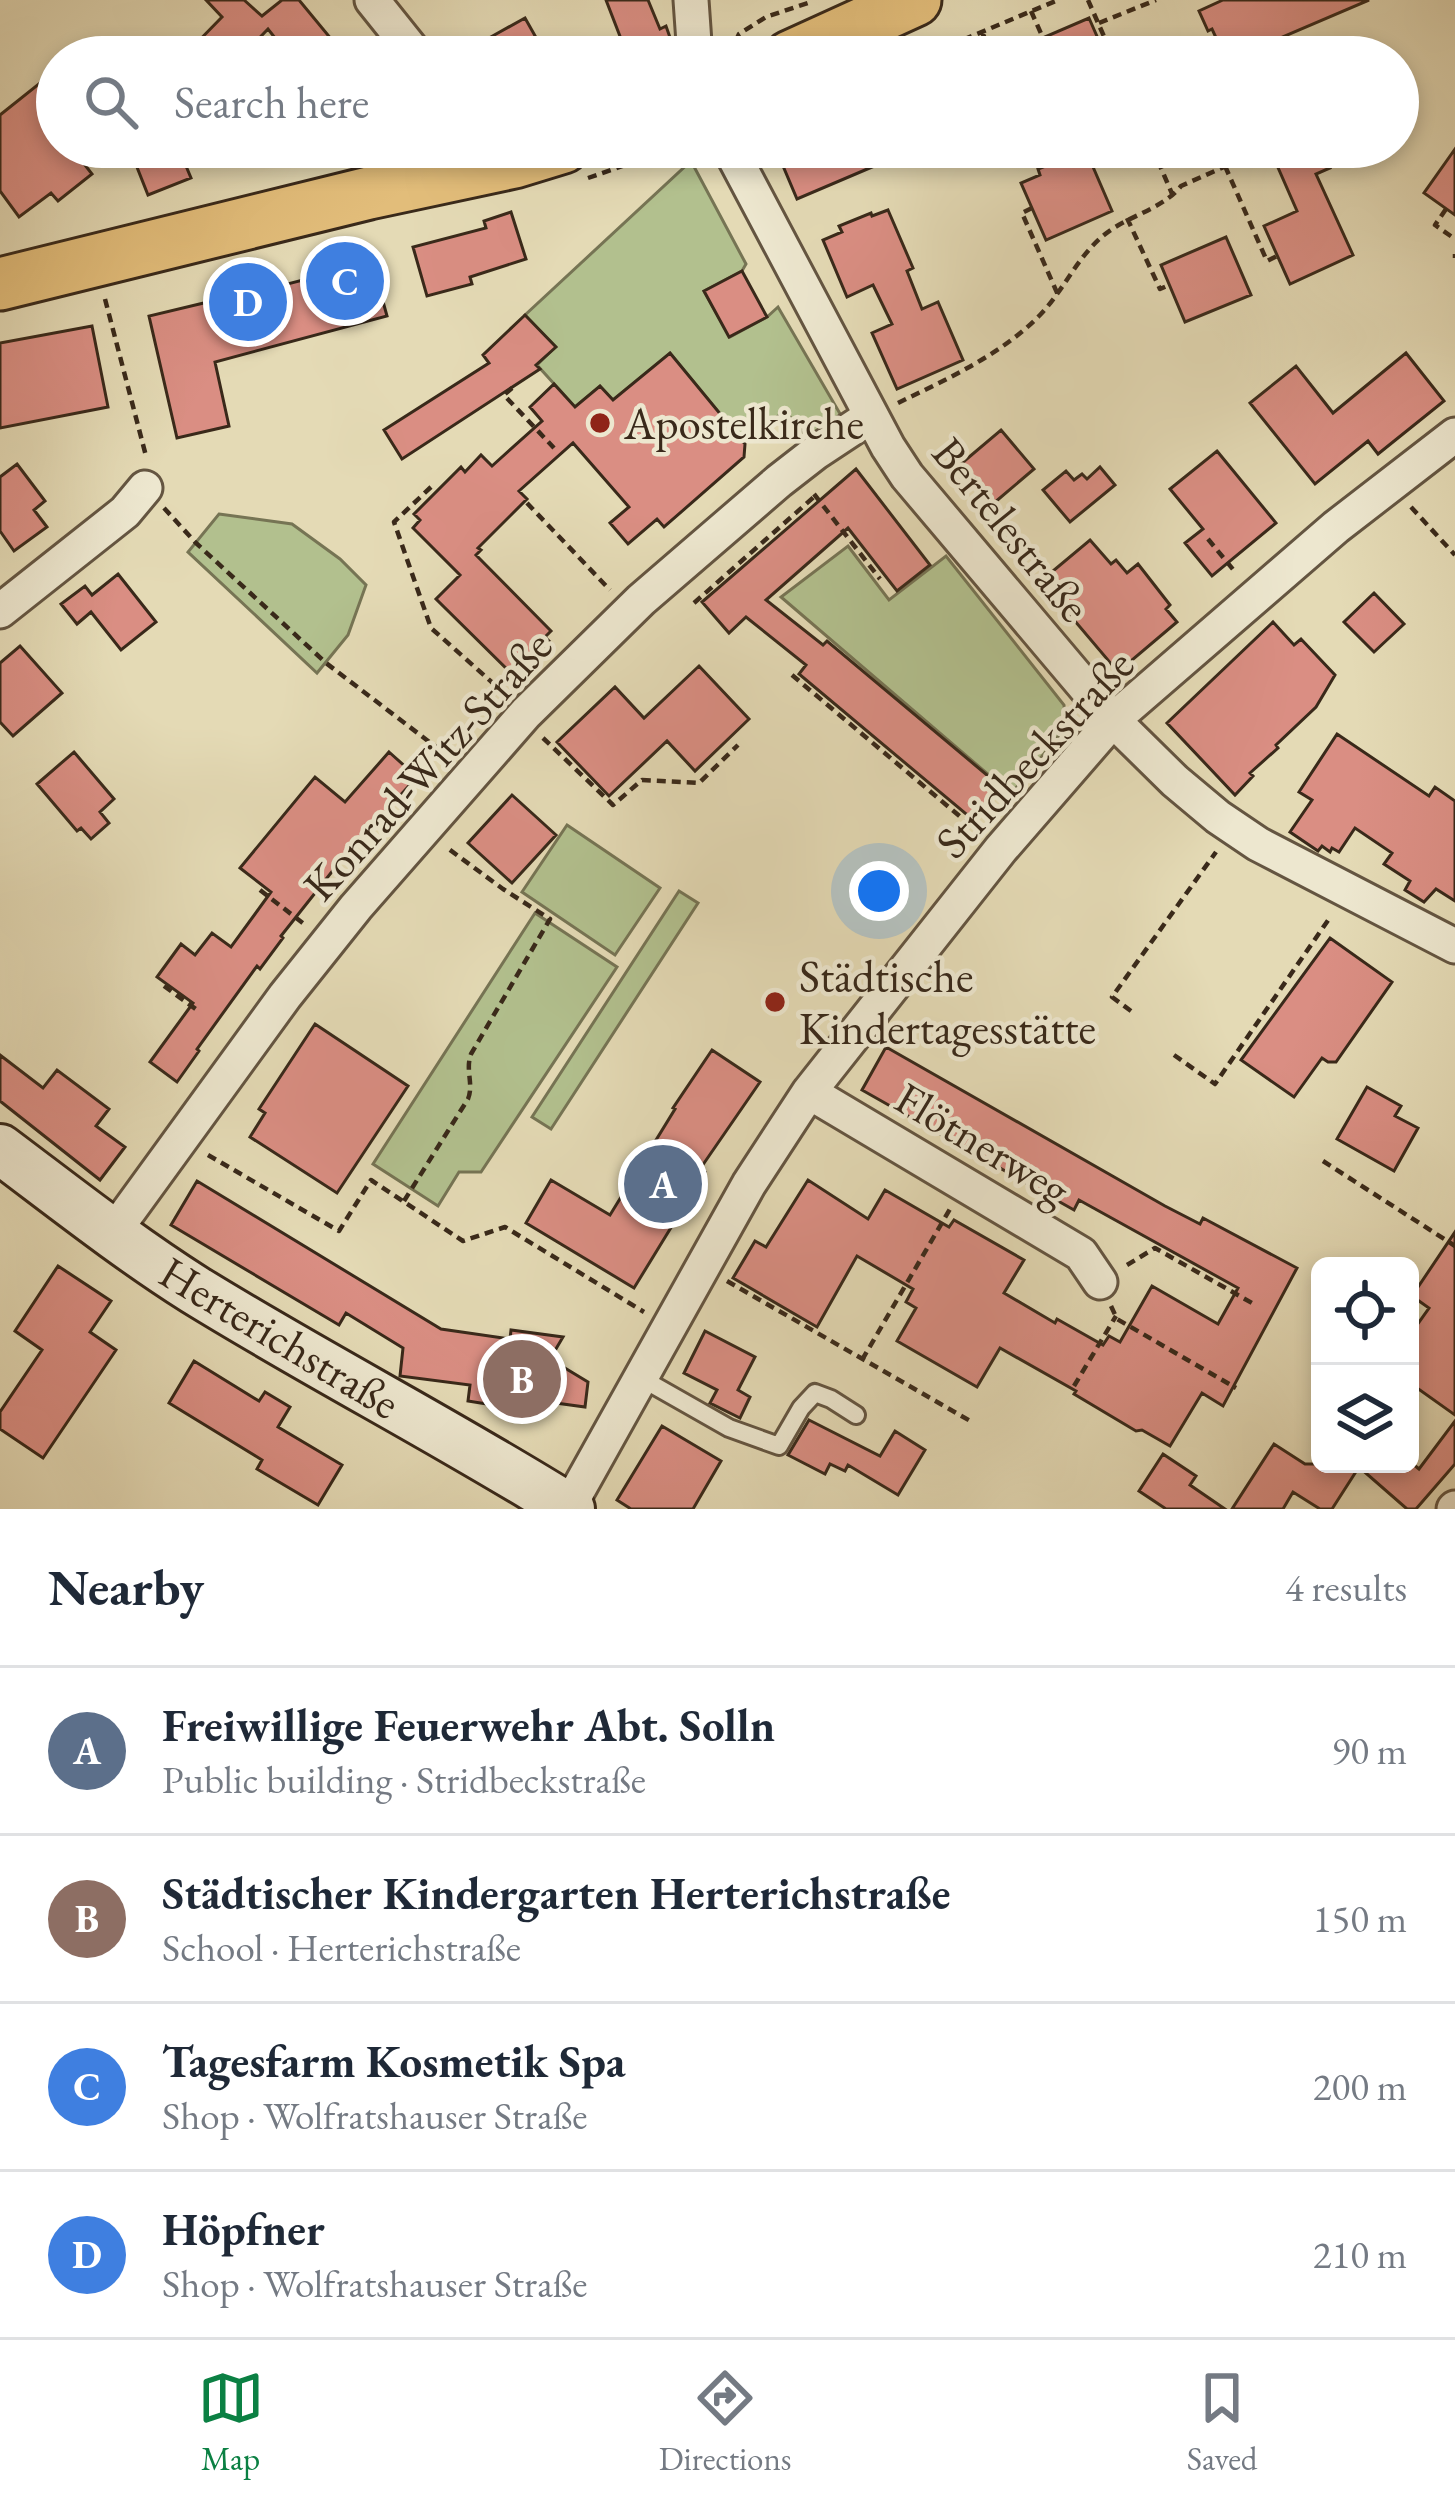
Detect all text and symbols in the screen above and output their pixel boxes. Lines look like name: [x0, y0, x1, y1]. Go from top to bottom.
search box: [36, 36, 1419, 168]
icon: search: [78, 69, 144, 135]
text: Search here: [174, 73, 369, 131]
pin: C: [306, 236, 384, 326]
pin: D: [209, 257, 287, 347]
place label: Apostelkirche: [623, 394, 864, 452]
marker: Apostelkirche: [587, 410, 613, 436]
street label: Bertelestraße: [920, 425, 1104, 633]
street label: Konrad-Witz-Straße: [290, 618, 564, 912]
street label: Stridbeckstraße: [922, 636, 1146, 870]
your location: [849, 861, 909, 921]
place label: Städtische Kindertagesstätte: [799, 947, 1096, 1057]
marker: Städtische Kindertagesstätte: [762, 989, 788, 1015]
street label: Flötnerweg: [885, 1068, 1081, 1218]
pin: A: [624, 1139, 702, 1229]
street label: Herterichstraße: [149, 1243, 411, 1431]
map controls: [1311, 1257, 1419, 1473]
button: locate: [1311, 1257, 1419, 1365]
pin: B: [483, 1334, 561, 1424]
button: layers: [1311, 1365, 1419, 1473]
text: Nearby: [48, 1554, 204, 1620]
text: 4 results: [1285, 1562, 1407, 1613]
text: Freiwillige Feuerwehr Abt. Solln: [162, 1696, 775, 1754]
text: A: [73, 1725, 101, 1776]
text: 90 m: [1331, 1725, 1407, 1776]
text: Public building · Stridbeckstraße: [162, 1754, 646, 1805]
text: Städtischer Kindergarten Herterichstraße: [162, 1864, 950, 1922]
text: B: [75, 1893, 99, 1944]
text: 150 m: [1313, 1893, 1407, 1944]
text: School · Herterichstraße: [162, 1922, 521, 1973]
text: Tagesfarm Kosmetik Spa: [162, 2032, 625, 2090]
text: C: [73, 2061, 101, 2112]
text: 200 m: [1313, 2061, 1407, 2112]
text: Shop · Wolfratshauser Straße: [162, 2090, 588, 2141]
text: Höpfner: [162, 2200, 325, 2258]
text: D: [72, 2229, 102, 2280]
text: 210 m: [1313, 2229, 1407, 2280]
text: Shop · Wolfratshauser Straße: [162, 2258, 588, 2309]
tab: Map: [198, 2365, 264, 2480]
tab: Directions: [659, 2365, 792, 2480]
tab: Saved: [1187, 2365, 1257, 2480]

